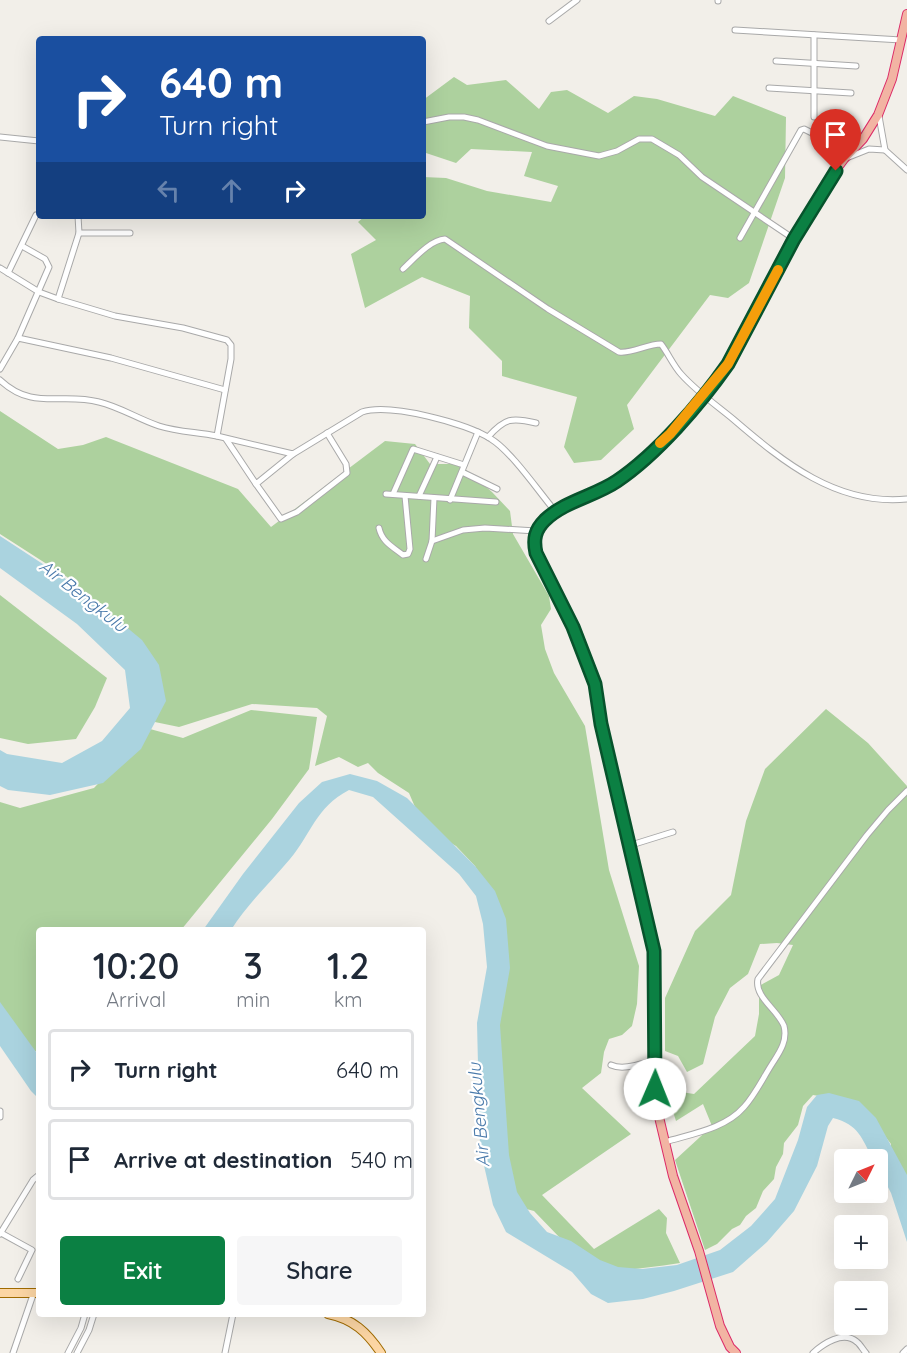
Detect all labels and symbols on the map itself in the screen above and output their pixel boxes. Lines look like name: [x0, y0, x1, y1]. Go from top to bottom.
pin: [810, 109, 861, 171]
water label: Air Bengkulu: [35, 554, 133, 638]
position arrow: [623, 1057, 687, 1121]
water label: Air Bengkulu: [462, 1060, 495, 1168]
north arrow: [834, 1149, 888, 1203]

